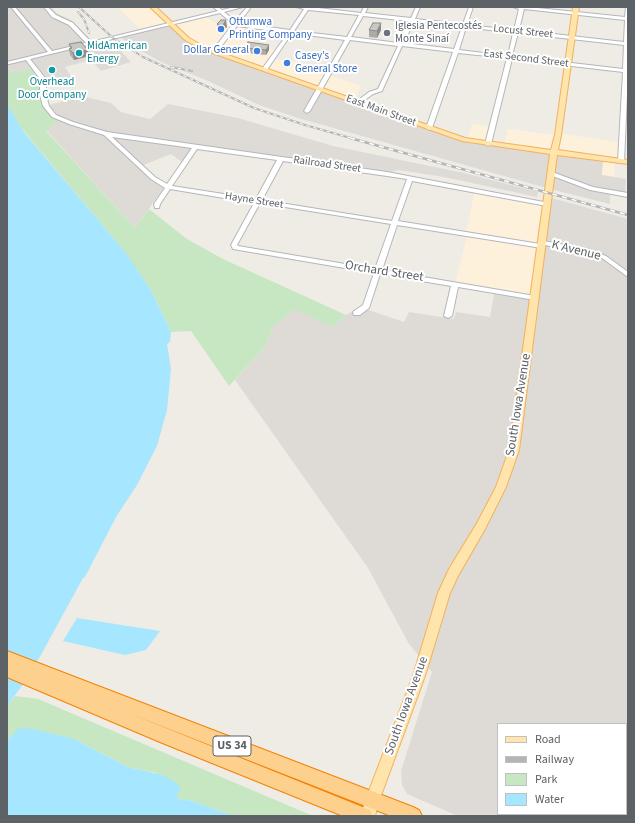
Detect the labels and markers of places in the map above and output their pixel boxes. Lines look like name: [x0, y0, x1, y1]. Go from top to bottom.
place label: Ottumwa Printing Company: [229, 16, 312, 42]
place label: Iglesia Pentecostés Monte Sinaí: [395, 20, 482, 46]
marker: Ottumwa Printing Company: [216, 24, 226, 34]
marker: Iglesia Pentecostés Monte Sinaí: [382, 28, 392, 38]
place label: MidAmerican Energy: [87, 40, 147, 66]
place label: Dollar General: [183, 44, 249, 58]
marker: Dollar General: [252, 46, 262, 56]
marker: MidAmerican Energy: [74, 48, 84, 58]
place label: Casey's General Store: [295, 50, 357, 76]
marker: Casey's General Store: [282, 58, 292, 68]
marker: Overhead Door Company: [47, 65, 57, 75]
place label: Overhead Door Company: [18, 76, 86, 102]

